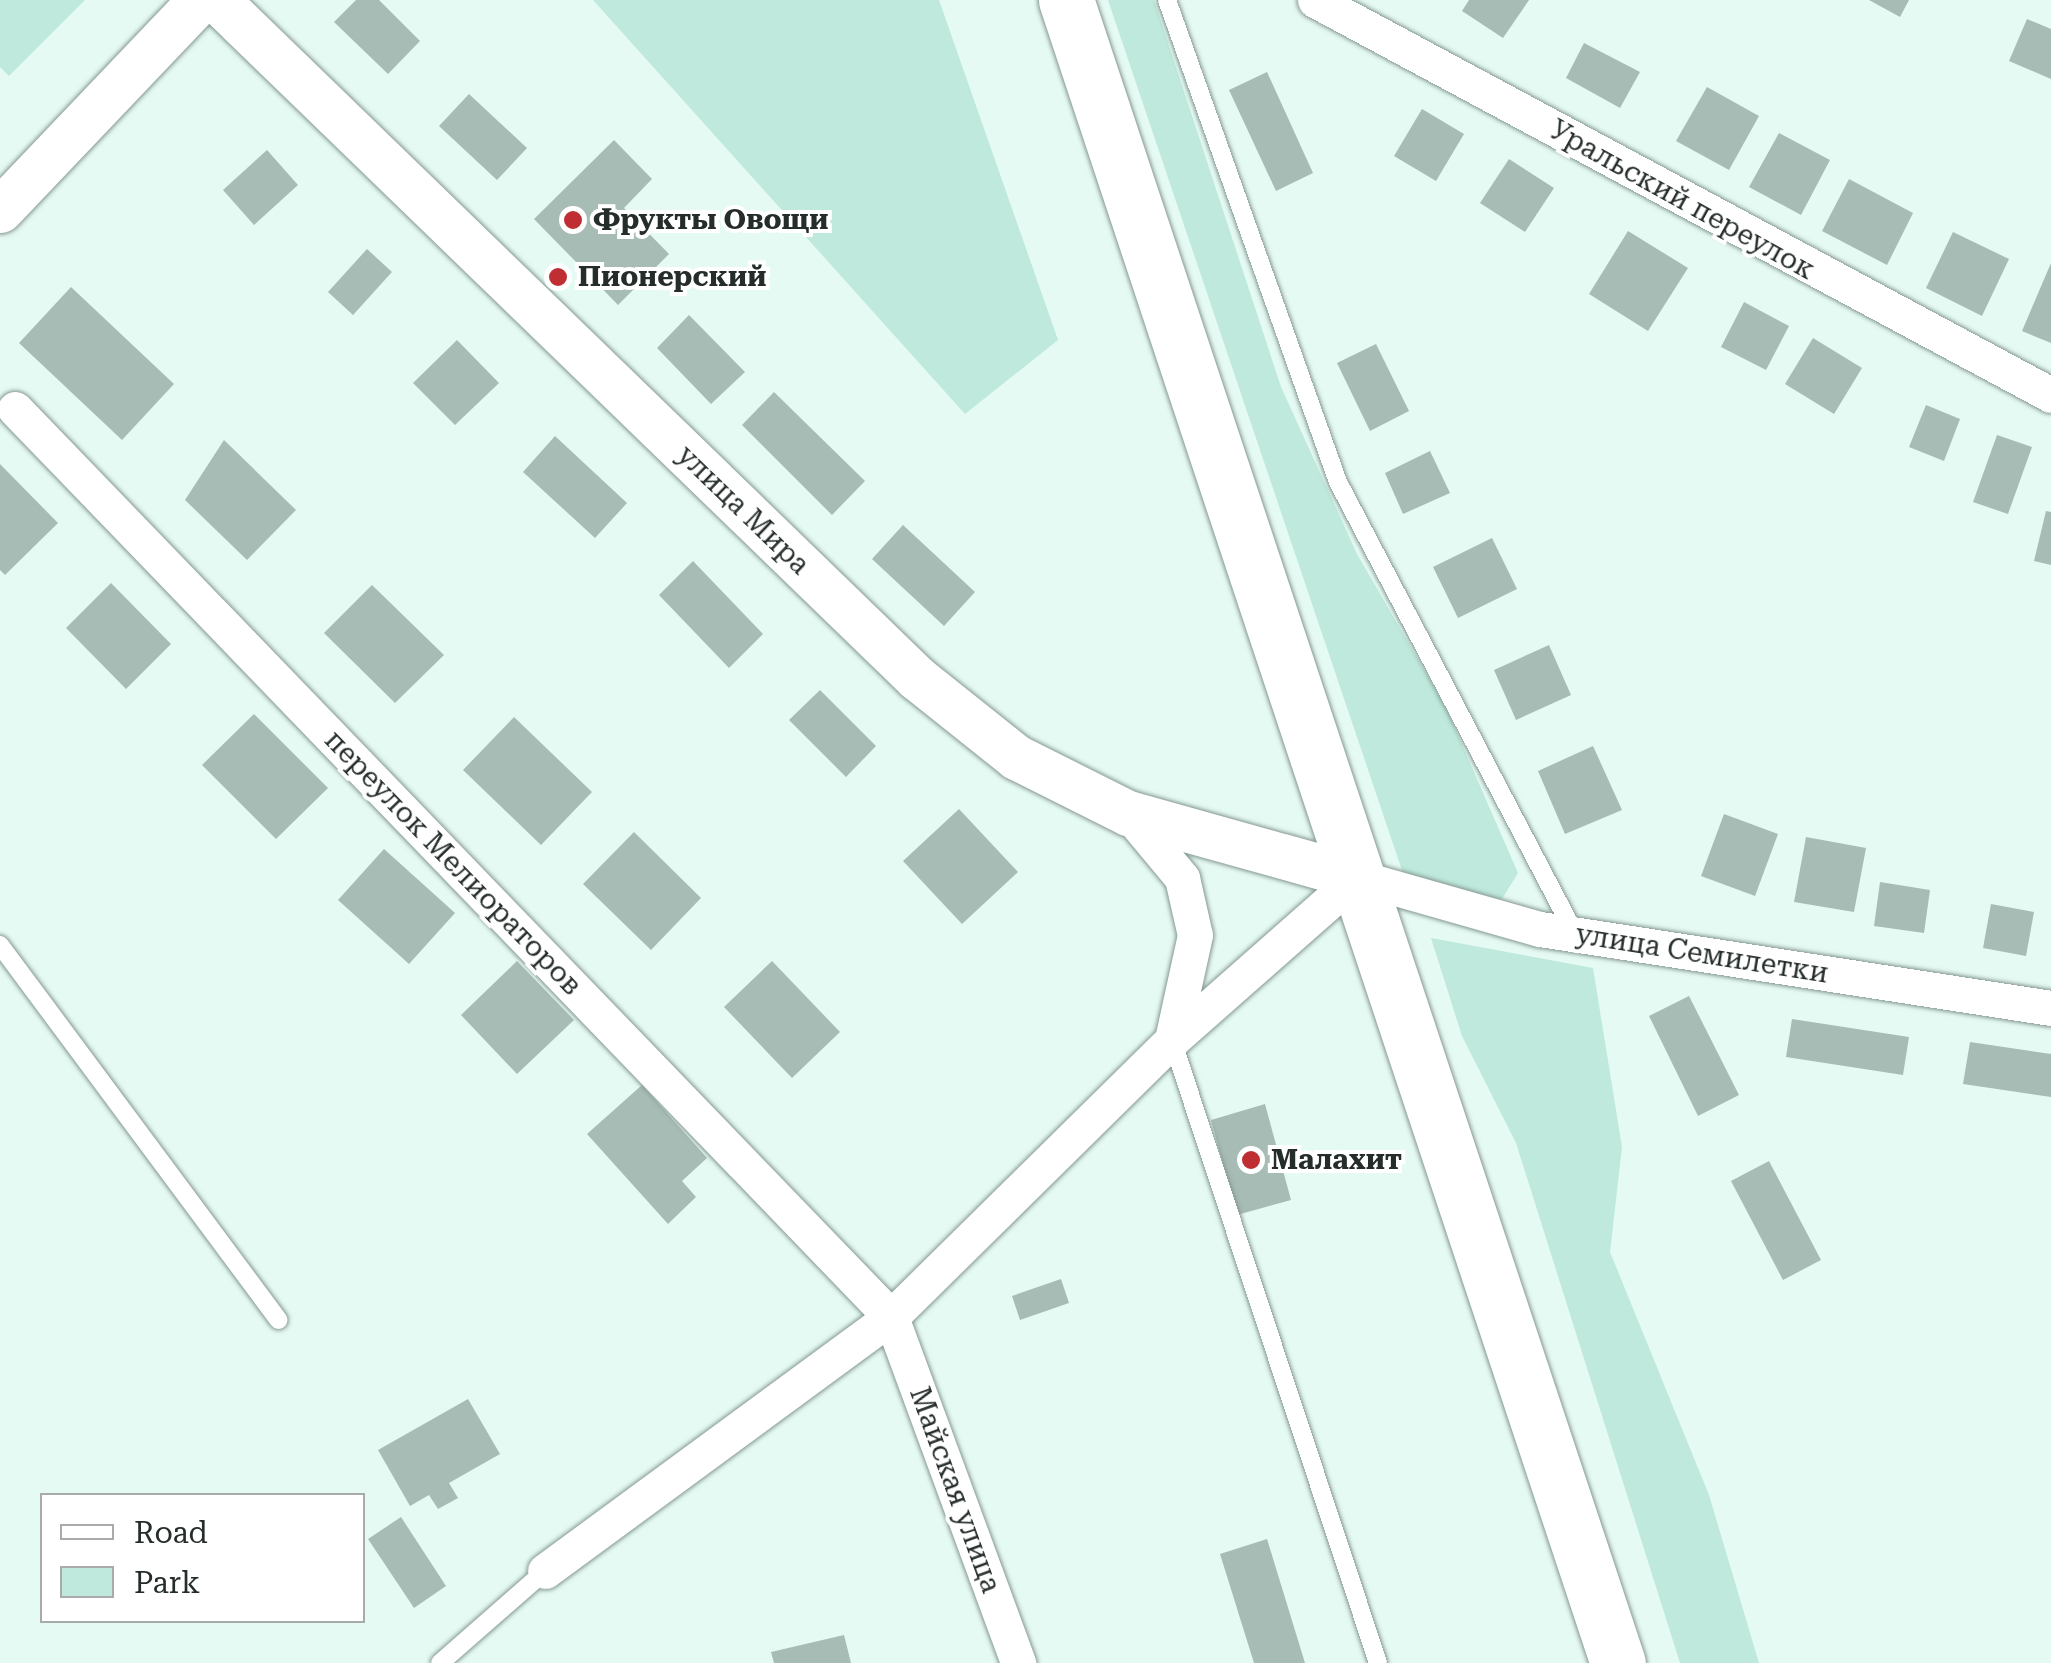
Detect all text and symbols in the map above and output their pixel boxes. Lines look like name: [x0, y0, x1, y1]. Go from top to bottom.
street label: Уральский переулок: [1544, 113, 1820, 287]
place label: Фрукты Овощи: [593, 203, 828, 237]
marker: Фрукты Овощи: [562, 209, 584, 231]
place label: Пионерский: [578, 260, 766, 294]
marker: Пионерский: [547, 266, 569, 288]
street label: улица Мира: [670, 438, 816, 582]
street label: переулок Мелиораторов: [318, 724, 588, 1002]
street label: улица Семилетки: [1573, 917, 1831, 991]
place label: Малахит: [1271, 1143, 1402, 1177]
marker: Малахит: [1240, 1149, 1262, 1171]
street label: Майская улица: [902, 1383, 1008, 1597]
legend: [40, 1493, 365, 1623]
text: Road: [134, 1515, 208, 1550]
text: Park: [134, 1565, 200, 1600]

